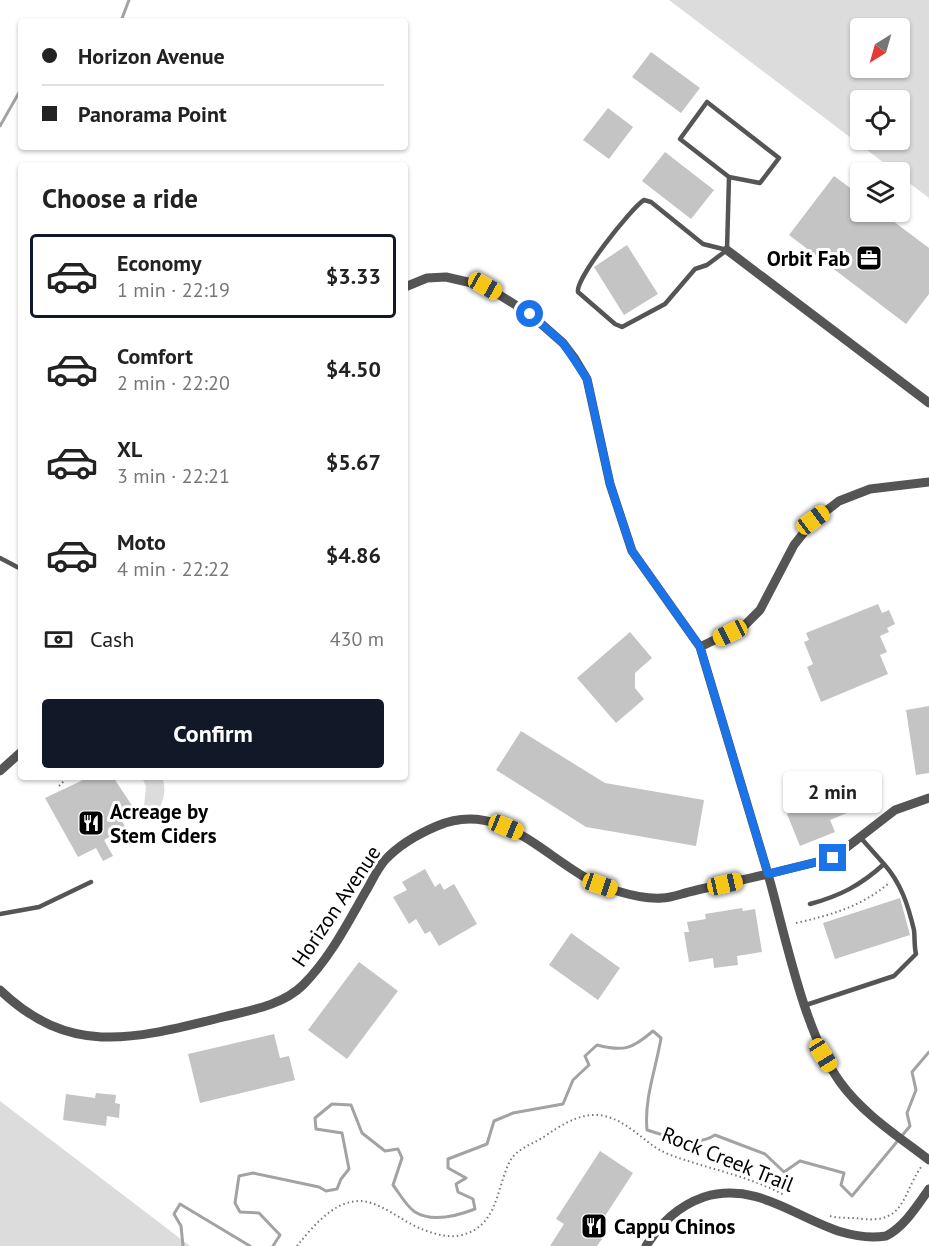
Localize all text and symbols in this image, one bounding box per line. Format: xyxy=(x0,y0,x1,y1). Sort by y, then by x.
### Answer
north arrow xyxy=(850,18,910,78)
map controls xyxy=(850,18,910,222)
text: Horizon Avenue xyxy=(78,42,225,70)
button: locate xyxy=(850,90,910,150)
text: Panorama Point xyxy=(78,100,227,128)
button: layers xyxy=(850,162,910,222)
text: Choose a ride xyxy=(42,181,198,215)
office icon: Orbit Fab xyxy=(854,243,884,273)
place label: Orbit Fab xyxy=(767,245,850,272)
icon: car xyxy=(45,249,99,303)
text: Economy xyxy=(117,249,201,277)
text: $3.33 xyxy=(326,262,381,290)
car xyxy=(465,269,505,303)
text: 1 min · 22:19 xyxy=(117,277,230,303)
route start xyxy=(516,300,543,327)
icon: car xyxy=(45,342,99,396)
text: Comfort xyxy=(117,342,193,370)
text: $4.50 xyxy=(326,355,381,383)
text: 2 min · 22:20 xyxy=(117,370,230,396)
icon: car xyxy=(45,435,99,489)
text: XL xyxy=(117,435,142,463)
text: $5.67 xyxy=(326,448,381,476)
text: 3 min · 22:21 xyxy=(117,463,230,489)
car xyxy=(793,502,833,538)
icon: car xyxy=(45,528,99,582)
text: Moto xyxy=(117,528,166,556)
text: $4.86 xyxy=(326,541,381,569)
text: 4 min · 22:22 xyxy=(117,556,230,582)
car xyxy=(710,617,750,649)
icon: cash xyxy=(42,623,75,656)
text: Cash xyxy=(90,625,134,653)
text: 430 m xyxy=(330,626,384,652)
button: Confirm xyxy=(42,699,384,768)
callout: 2 min xyxy=(784,771,882,813)
text: 2 min xyxy=(808,779,857,805)
place label: Acreage by Stem Ciders xyxy=(110,798,217,849)
restaurant icon: Acreage by Stem Ciders xyxy=(76,808,106,838)
car xyxy=(486,812,526,842)
street label: Horizon Avenue xyxy=(286,840,386,972)
route end xyxy=(819,844,846,871)
car xyxy=(580,871,620,899)
car xyxy=(705,871,745,897)
car xyxy=(806,1035,840,1075)
street label: Rock Creek Trail xyxy=(658,1120,798,1198)
restaurant icon: Cappu Chinos xyxy=(579,1211,609,1241)
place label: Cappu Chinos xyxy=(614,1213,735,1240)

